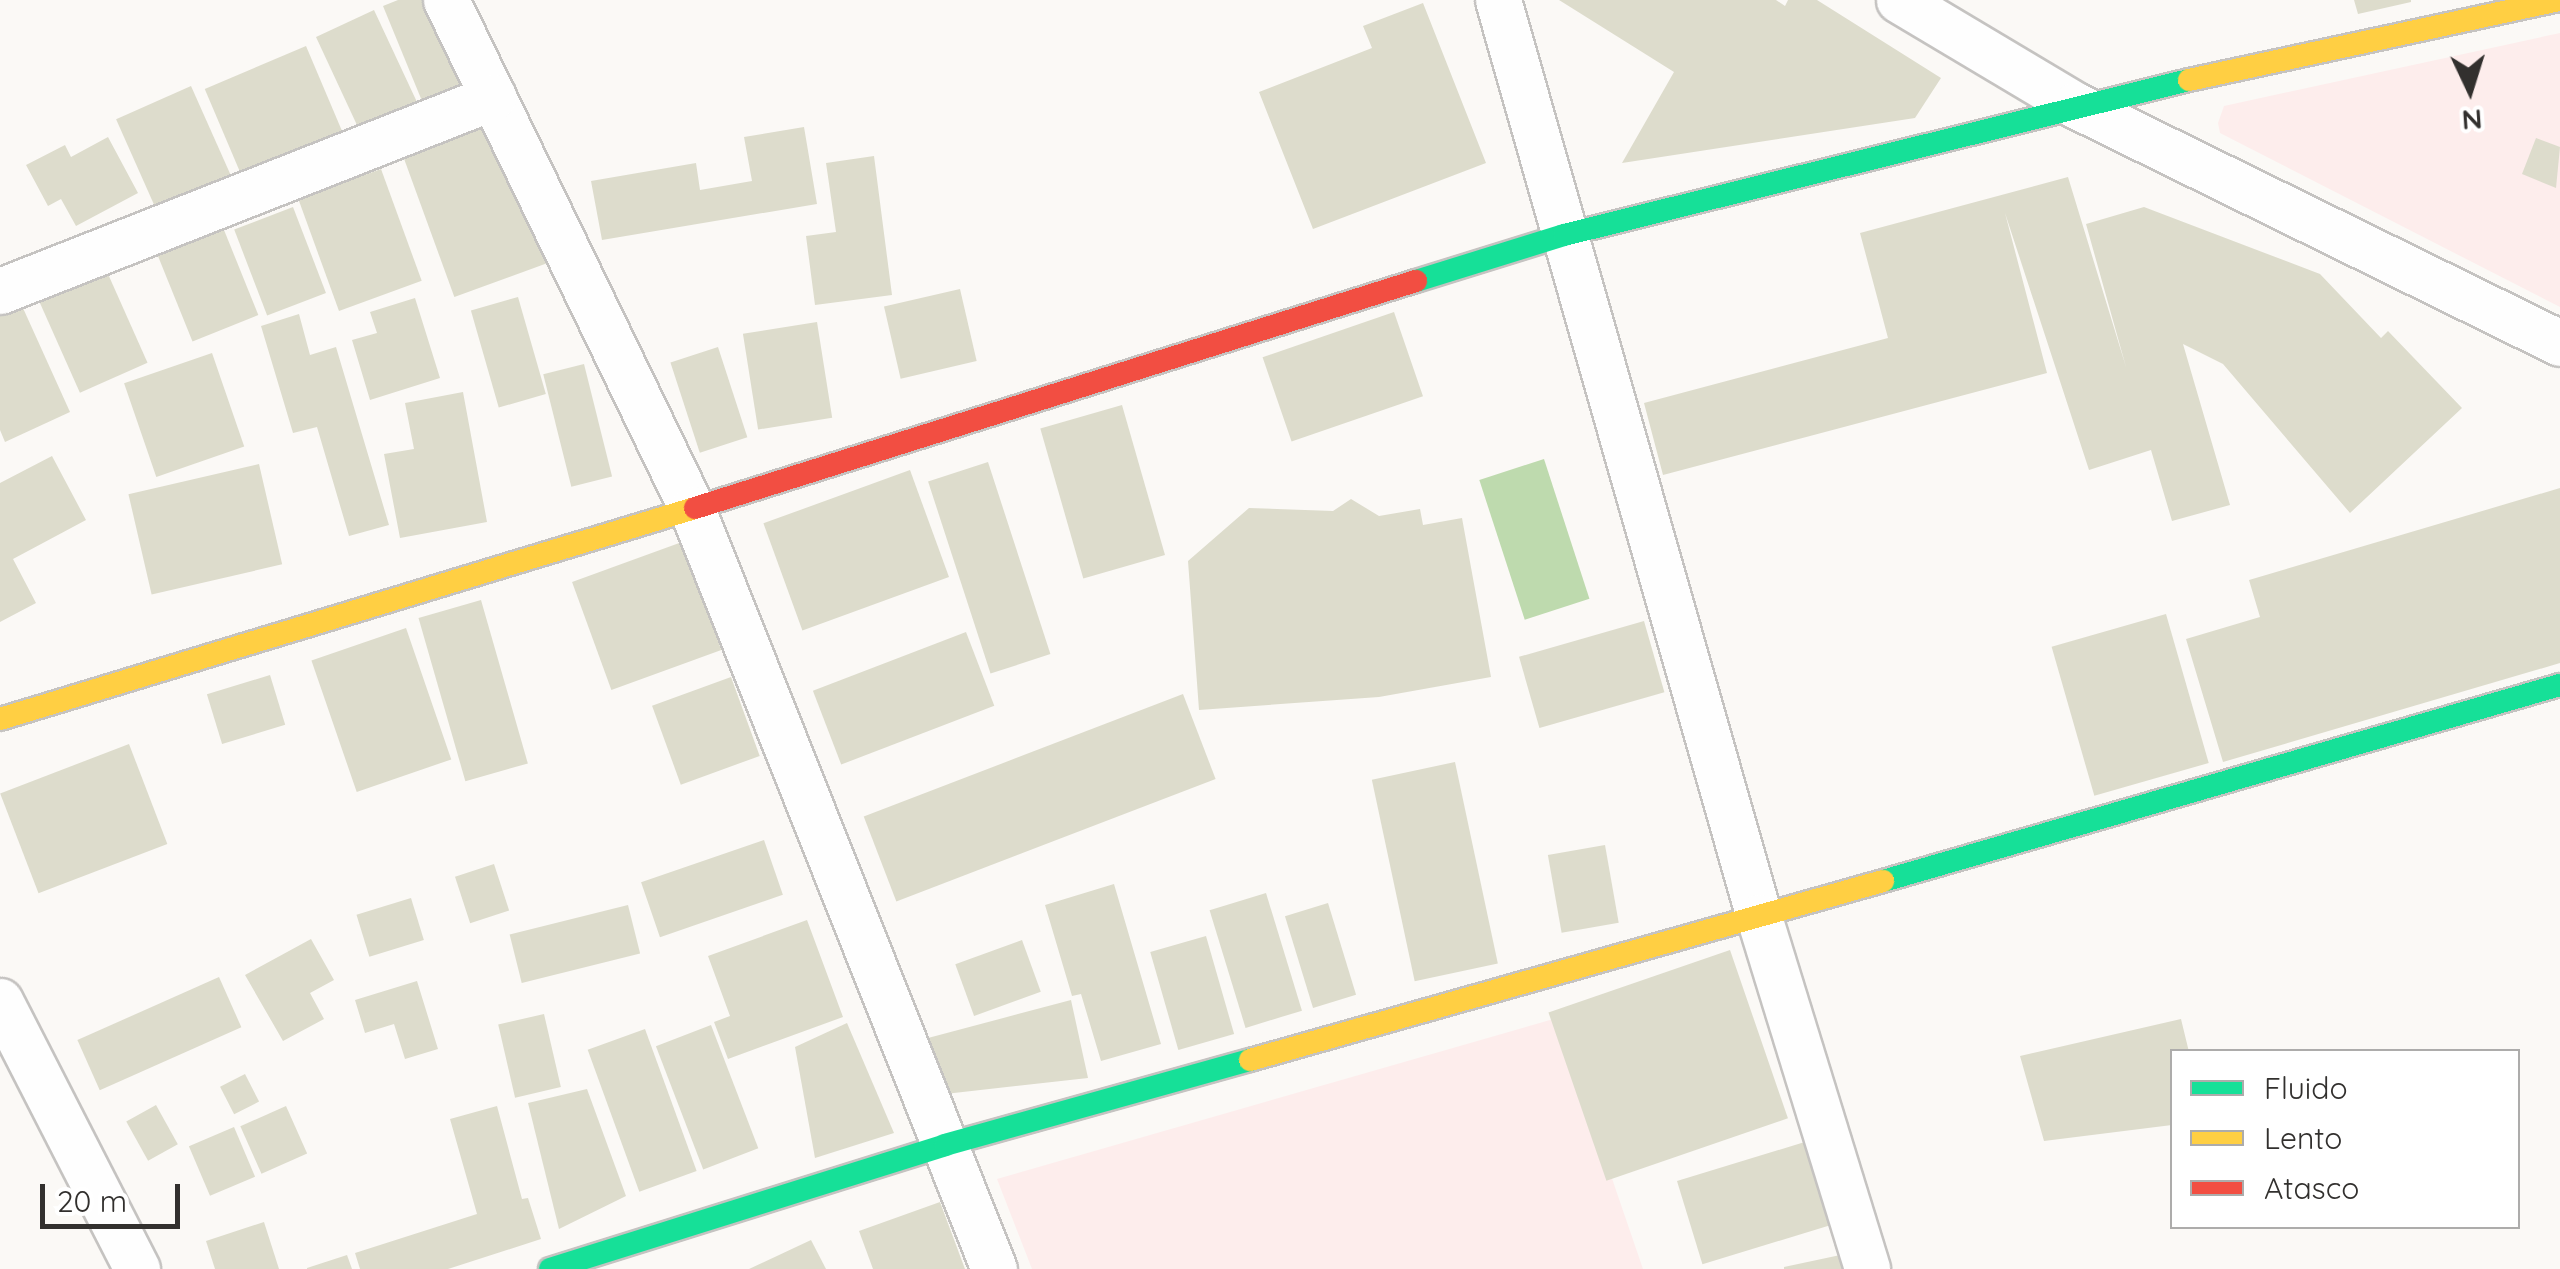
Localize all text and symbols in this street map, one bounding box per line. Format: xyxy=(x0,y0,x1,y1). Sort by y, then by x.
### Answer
north arrow xyxy=(2420,40,2520,140)
text: N xyxy=(2461,102,2484,139)
legend xyxy=(2170,1049,2520,1229)
text: Fluido xyxy=(2264,1069,2348,1107)
text: Lento xyxy=(2264,1119,2342,1157)
scale bar xyxy=(45,1164,185,1226)
text: Atasco xyxy=(2264,1169,2359,1207)
text: 20 m xyxy=(57,1182,127,1220)

